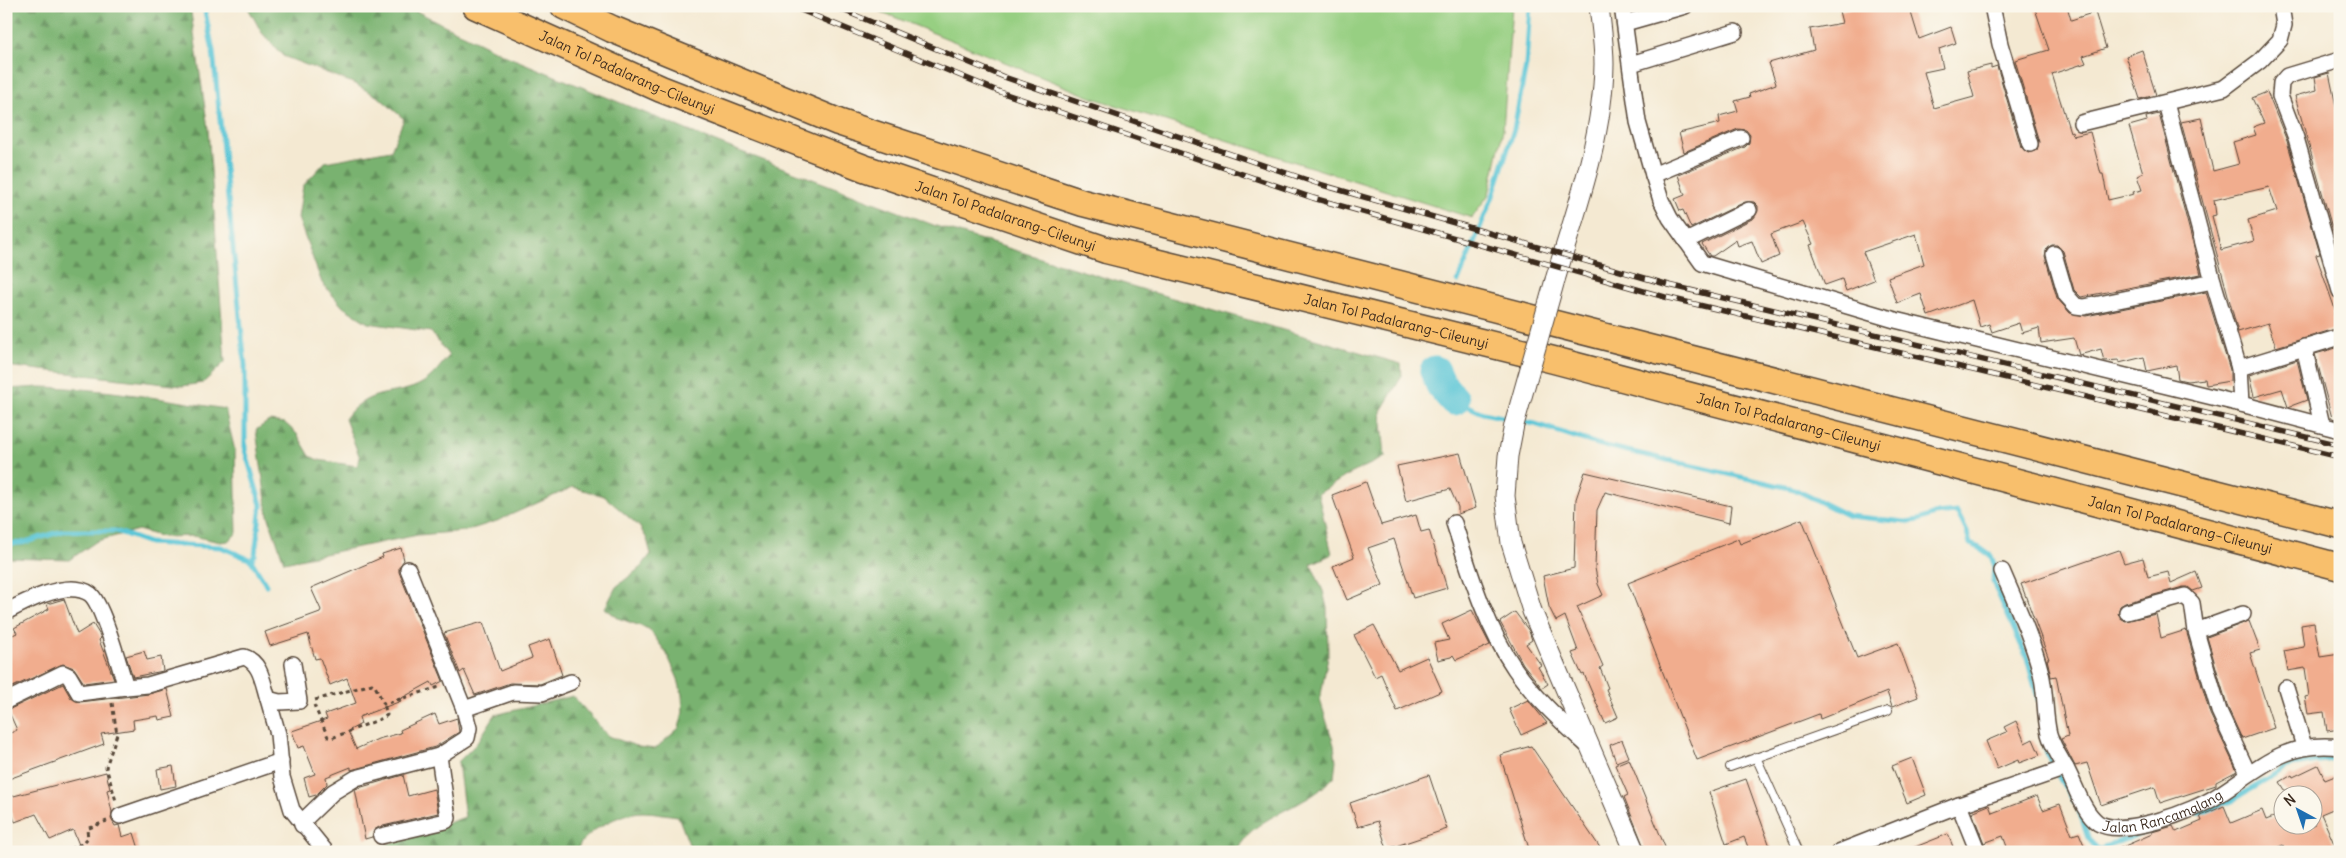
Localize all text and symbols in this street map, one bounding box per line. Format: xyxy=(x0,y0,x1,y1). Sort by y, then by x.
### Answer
street label: Jalan Tol Padalarang–Cileunyi xyxy=(536,27,717,118)
street label: Jalan Tol Padalarang–Cileunyi xyxy=(913,177,1098,255)
street label: Jalan Tol Padalarang–Cileunyi xyxy=(1302,290,1490,353)
street label: Jalan Tol Padalarang–Cileunyi xyxy=(1695,389,1883,455)
street label: Jalan Tol Padalarang–Cileunyi xyxy=(2086,492,2274,558)
street label: Jalan Rancamalang xyxy=(2101,786,2226,836)
north arrow xyxy=(2274,786,2324,836)
text: N xyxy=(2280,790,2299,810)

